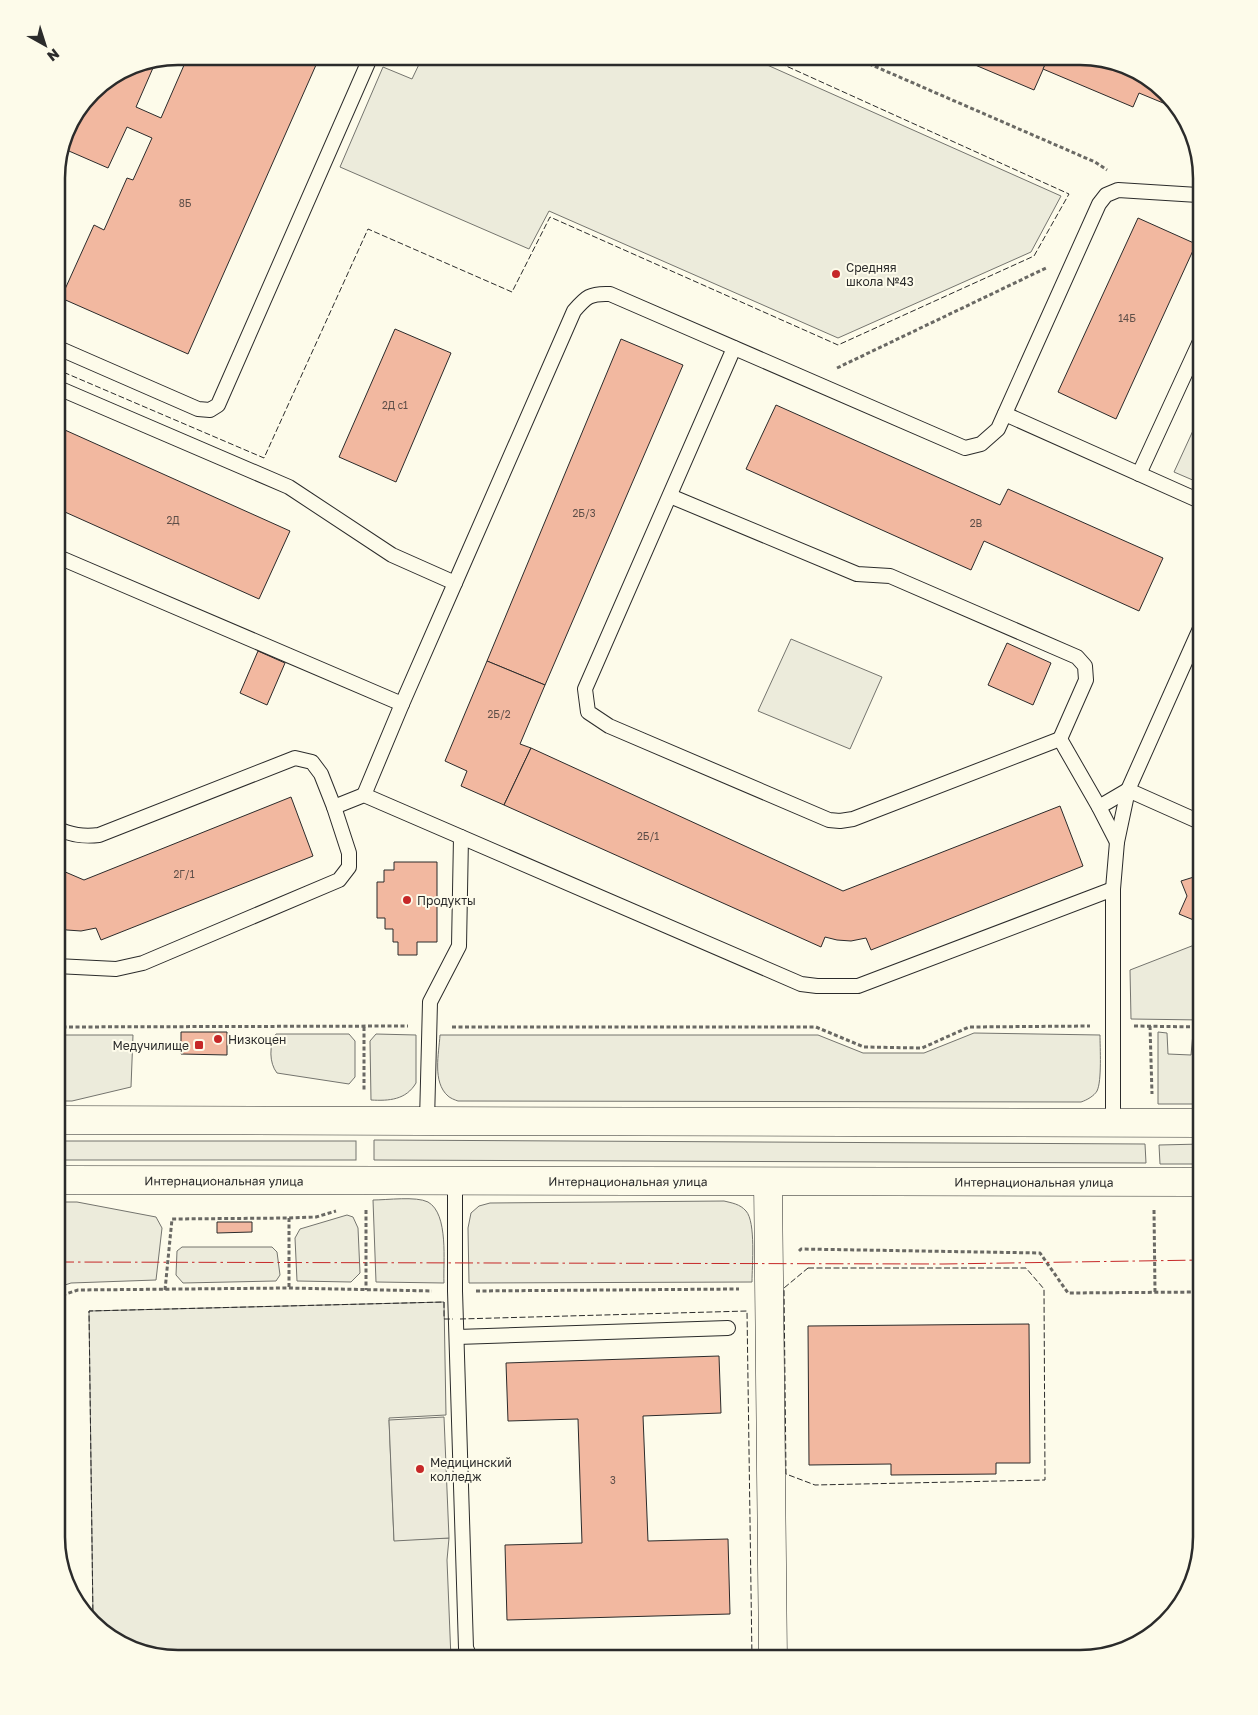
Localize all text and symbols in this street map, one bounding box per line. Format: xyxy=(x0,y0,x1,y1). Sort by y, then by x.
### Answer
north arrow xyxy=(20,20,70,70)
text: N xyxy=(44,46,63,65)
house number: 8Б xyxy=(179,197,192,209)
place label: Средняя школа №43 xyxy=(846,260,914,289)
marker: Средняя школа №43 xyxy=(830,268,842,280)
house number: 14Б xyxy=(1118,312,1136,324)
house number: 2Д с1 xyxy=(382,399,408,411)
house number: 2Б/3 xyxy=(572,507,596,519)
house number: 2Д xyxy=(166,514,180,526)
house number: 2В xyxy=(970,517,983,529)
house number: 2Б/2 xyxy=(487,708,511,720)
house number: 2Б/1 xyxy=(637,830,659,842)
house number: 2Г/1 xyxy=(173,868,195,880)
place label: Продукты xyxy=(417,893,476,908)
marker: Продукты xyxy=(401,894,413,906)
place label: Низкоцен xyxy=(228,1032,286,1047)
marker: Низкоцен xyxy=(212,1033,224,1045)
place label: Медучилище xyxy=(112,1038,189,1053)
marker: Медучилище xyxy=(193,1039,205,1051)
street label: Интернациональная улица xyxy=(144,1173,304,1188)
street label: Интернациональная улица xyxy=(548,1173,708,1189)
street label: Интернациональная улица xyxy=(954,1174,1114,1189)
place label: Медицинский колледж xyxy=(430,1455,512,1484)
marker: Медицинский колледж xyxy=(414,1463,426,1475)
house number: 3 xyxy=(610,1474,616,1486)

